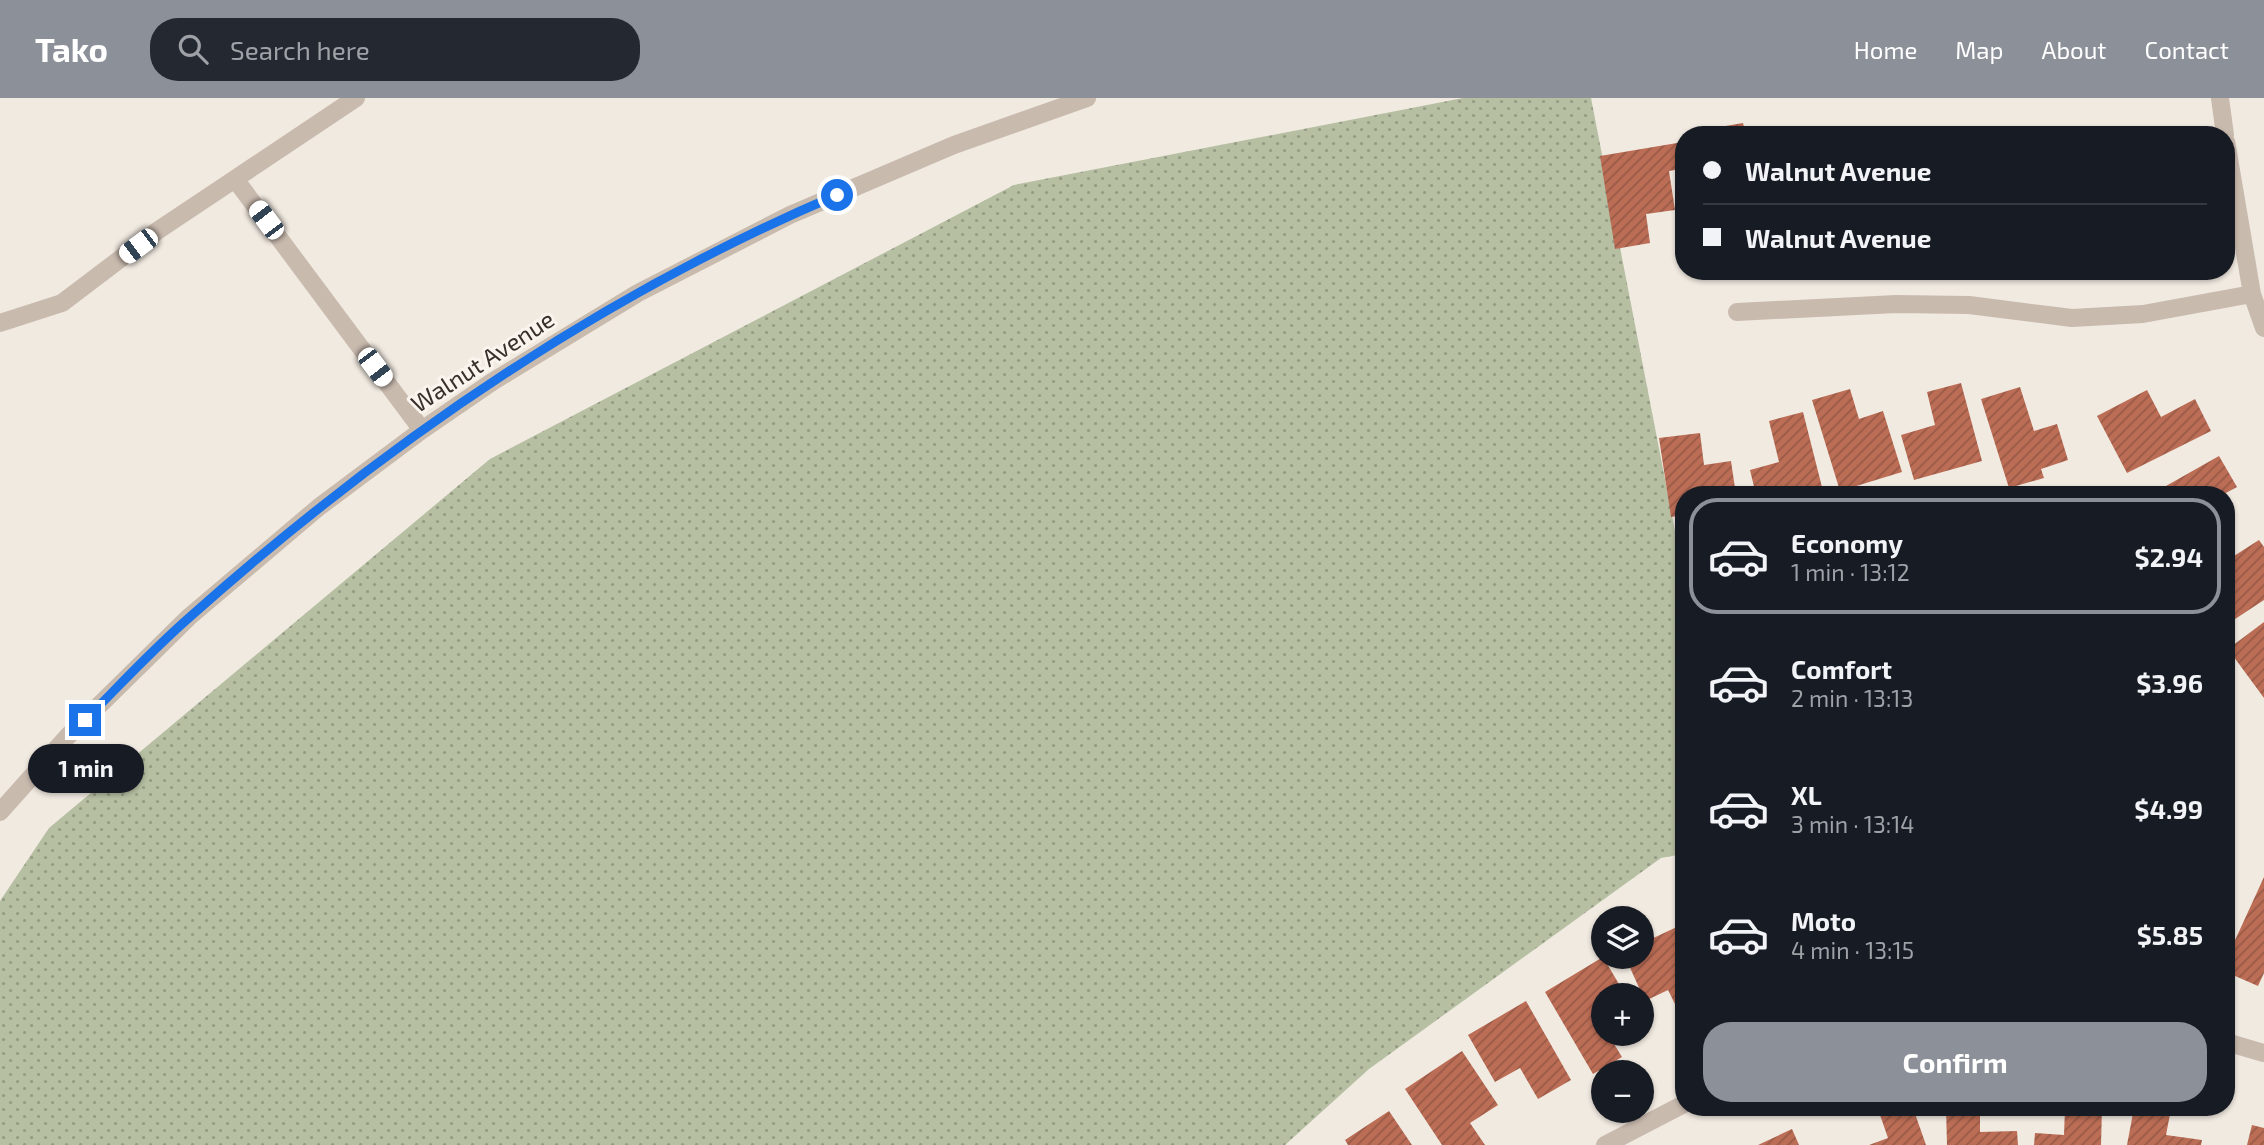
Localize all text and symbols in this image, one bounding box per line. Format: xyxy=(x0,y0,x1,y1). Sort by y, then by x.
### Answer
search box xyxy=(150,18,640,81)
text: Tako xyxy=(35,29,108,69)
icon: search xyxy=(174,30,212,68)
text: Search here xyxy=(230,34,370,65)
text: Home xyxy=(1854,35,1917,64)
text: Map xyxy=(1955,35,2003,64)
text: About xyxy=(2041,35,2107,64)
text: Contact xyxy=(2145,35,2229,64)
text: Walnut Avenue xyxy=(1745,155,1931,186)
route start xyxy=(821,179,853,211)
car xyxy=(245,197,288,243)
text: Walnut Avenue xyxy=(1745,222,1931,253)
car xyxy=(115,225,162,267)
street label: Walnut Avenue xyxy=(405,304,559,418)
car xyxy=(354,344,397,390)
icon: car xyxy=(1707,525,1770,588)
text: Economy xyxy=(1791,527,1903,558)
text: $2.94 xyxy=(2135,541,2203,572)
text: 1 min · 13:12 xyxy=(1791,558,1910,586)
icon: car xyxy=(1707,651,1770,714)
text: Comfort xyxy=(1791,653,1892,684)
text: $3.96 xyxy=(2136,667,2203,698)
text: 2 min · 13:13 xyxy=(1791,684,1913,712)
route end xyxy=(69,704,101,736)
callout: 1 min xyxy=(27,744,143,794)
text: 1 min xyxy=(58,754,114,782)
icon: car xyxy=(1707,777,1770,840)
text: XL xyxy=(1791,779,1822,810)
text: $4.99 xyxy=(2134,793,2203,824)
text: 3 min · 13:14 xyxy=(1791,810,1915,838)
icon: car xyxy=(1707,903,1770,966)
text: Moto xyxy=(1791,905,1856,936)
map controls xyxy=(1591,906,1654,1123)
button: layers xyxy=(1591,906,1654,969)
text: $5.85 xyxy=(2137,919,2203,950)
text: 4 min · 13:15 xyxy=(1791,936,1914,964)
button: + xyxy=(1591,983,1654,1046)
button: Confirm xyxy=(1703,1022,2207,1102)
button: − xyxy=(1591,1060,1654,1123)

